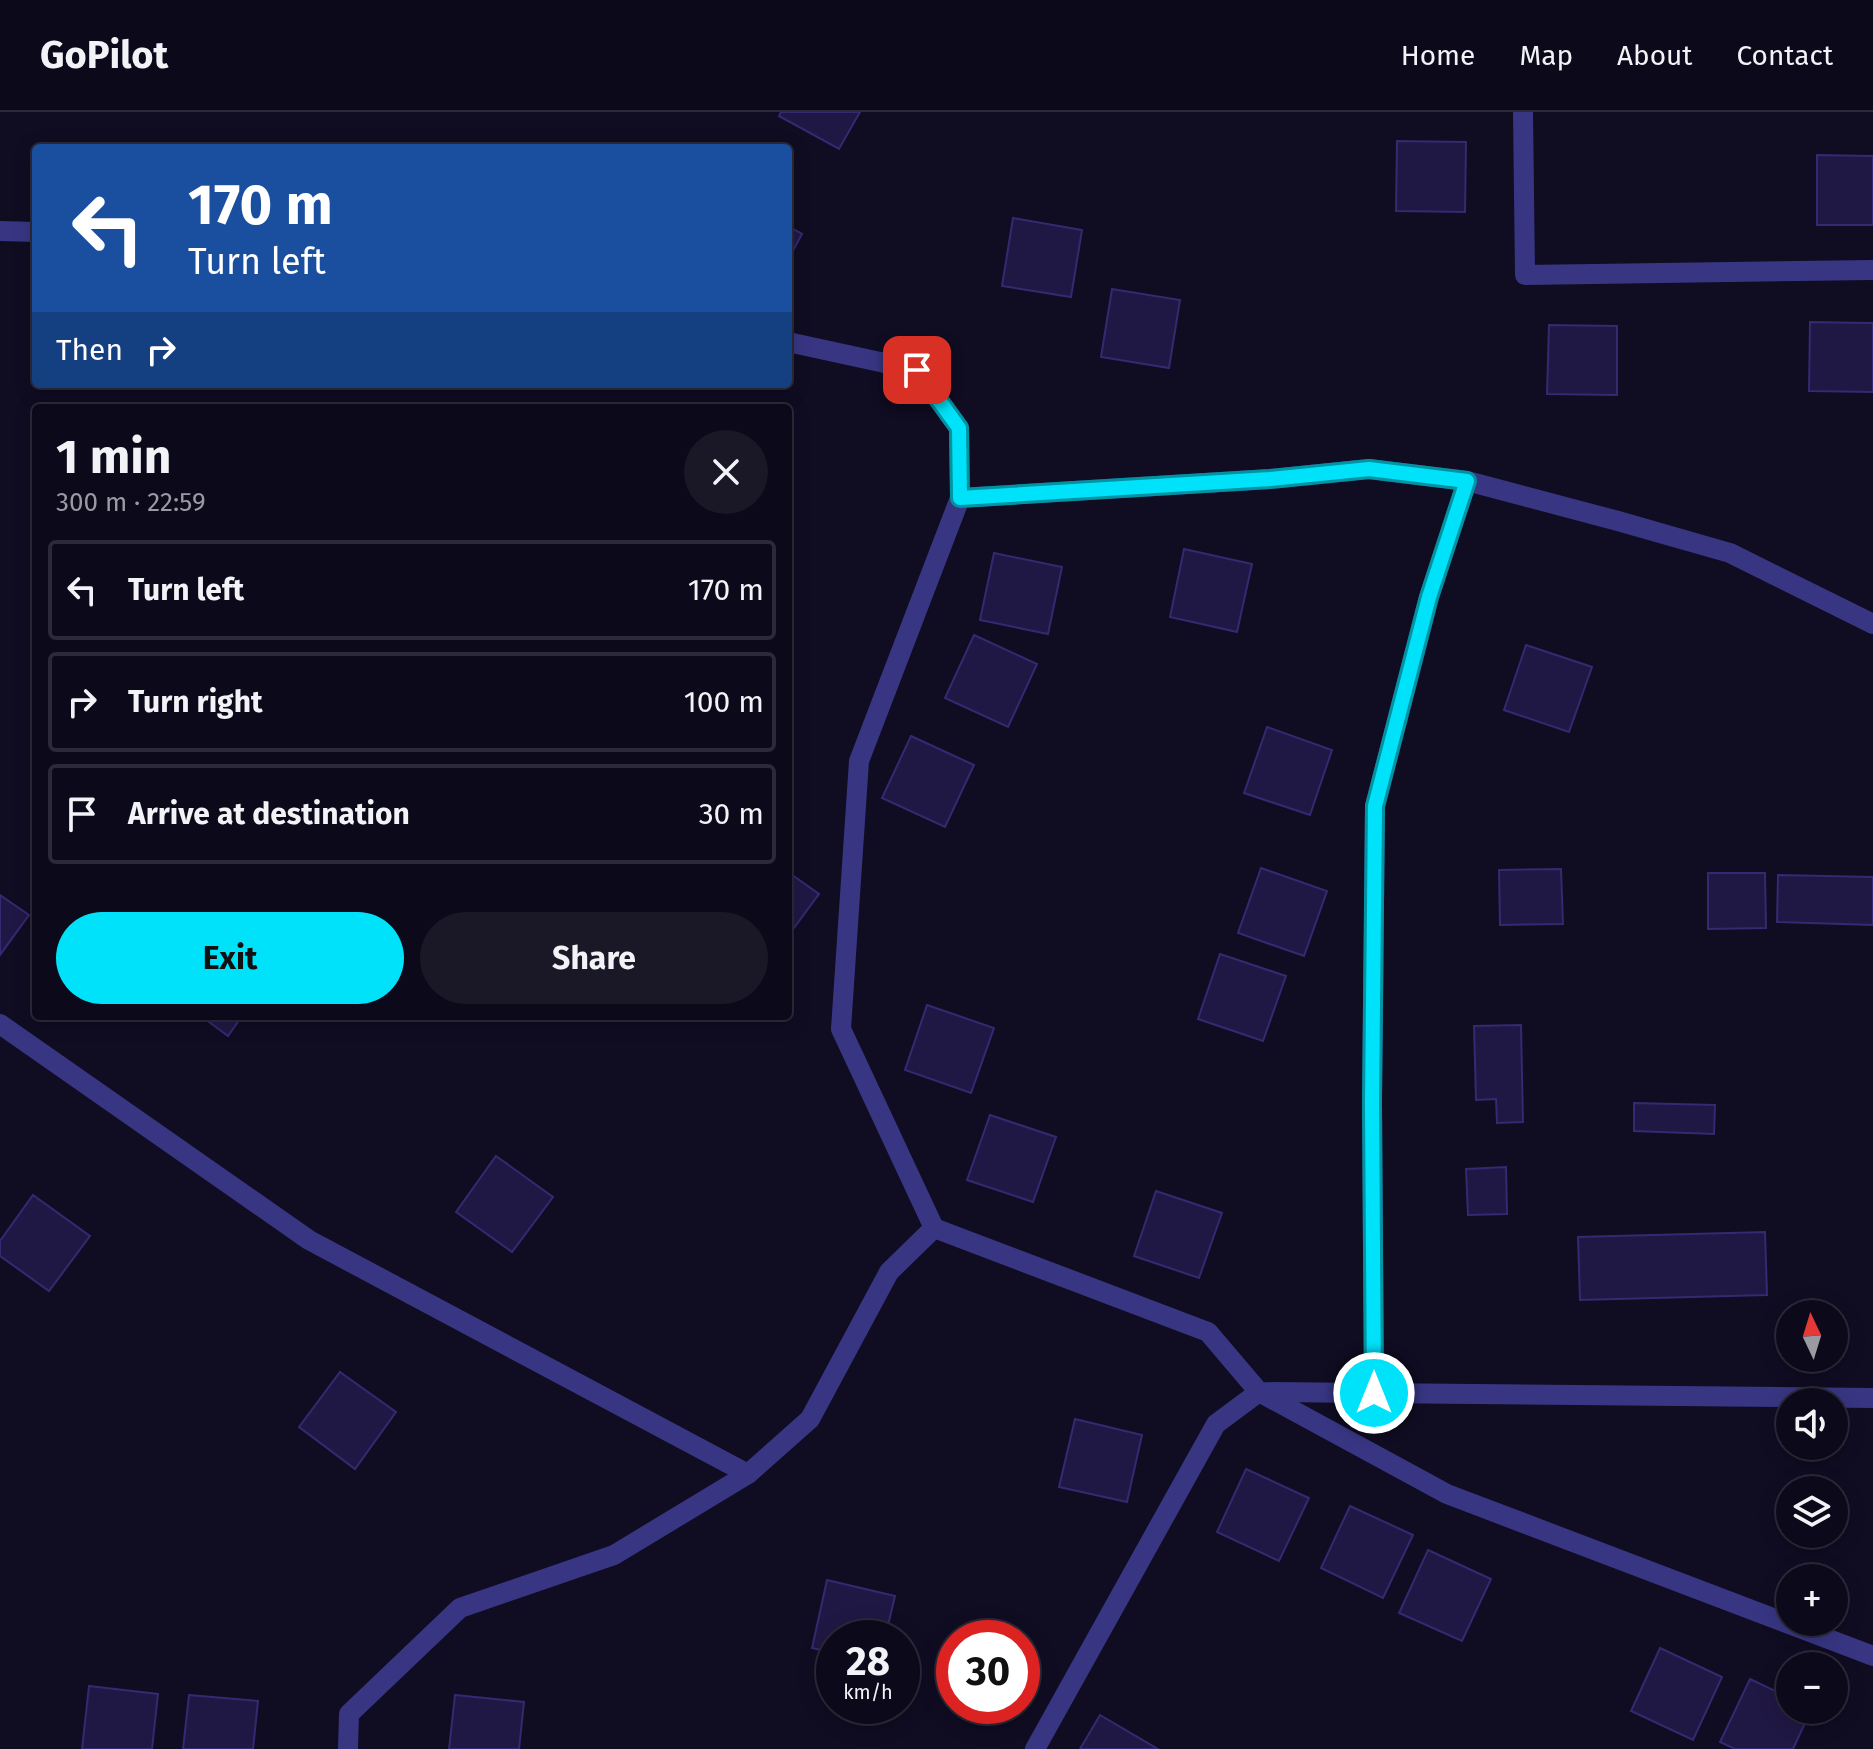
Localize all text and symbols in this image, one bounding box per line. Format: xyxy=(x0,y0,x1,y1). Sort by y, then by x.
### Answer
text: GoPilot xyxy=(40,32,168,78)
text: Home xyxy=(1401,39,1475,72)
text: Map xyxy=(1519,39,1573,72)
text: About xyxy=(1617,39,1692,72)
text: Contact xyxy=(1736,39,1833,72)
text: 170 m xyxy=(188,172,333,239)
icon: left xyxy=(56,176,160,280)
text: Turn left xyxy=(188,240,326,284)
icon: right xyxy=(139,328,183,372)
text: Then xyxy=(56,332,123,368)
pin xyxy=(883,336,951,404)
icon: arrive xyxy=(895,348,939,392)
text: 1 min xyxy=(56,428,171,486)
button: close xyxy=(684,430,768,514)
text: 300 m · 22:59 xyxy=(56,487,206,518)
icon: left xyxy=(60,568,104,612)
text: Turn left xyxy=(128,572,244,608)
text: 170 m xyxy=(688,572,764,608)
icon: right xyxy=(60,680,104,724)
text: Turn right xyxy=(128,684,263,720)
text: 100 m xyxy=(684,684,764,720)
icon: arrive xyxy=(60,792,104,836)
text: Arrive at destination xyxy=(128,796,410,832)
text: 30 m xyxy=(699,796,764,832)
button: Exit xyxy=(56,912,404,1004)
button: Share xyxy=(420,912,768,1004)
north arrow xyxy=(1776,1300,1848,1372)
map controls xyxy=(1776,1300,1848,1724)
position arrow xyxy=(1332,1351,1416,1435)
button: sound xyxy=(1776,1388,1848,1460)
button: layers xyxy=(1776,1476,1848,1548)
button: + xyxy=(1776,1564,1848,1636)
speed limit sign: 30 xyxy=(936,1620,1040,1724)
text: 28 xyxy=(846,1638,890,1686)
button: − xyxy=(1776,1652,1848,1724)
text: km/h xyxy=(843,1680,893,1704)

